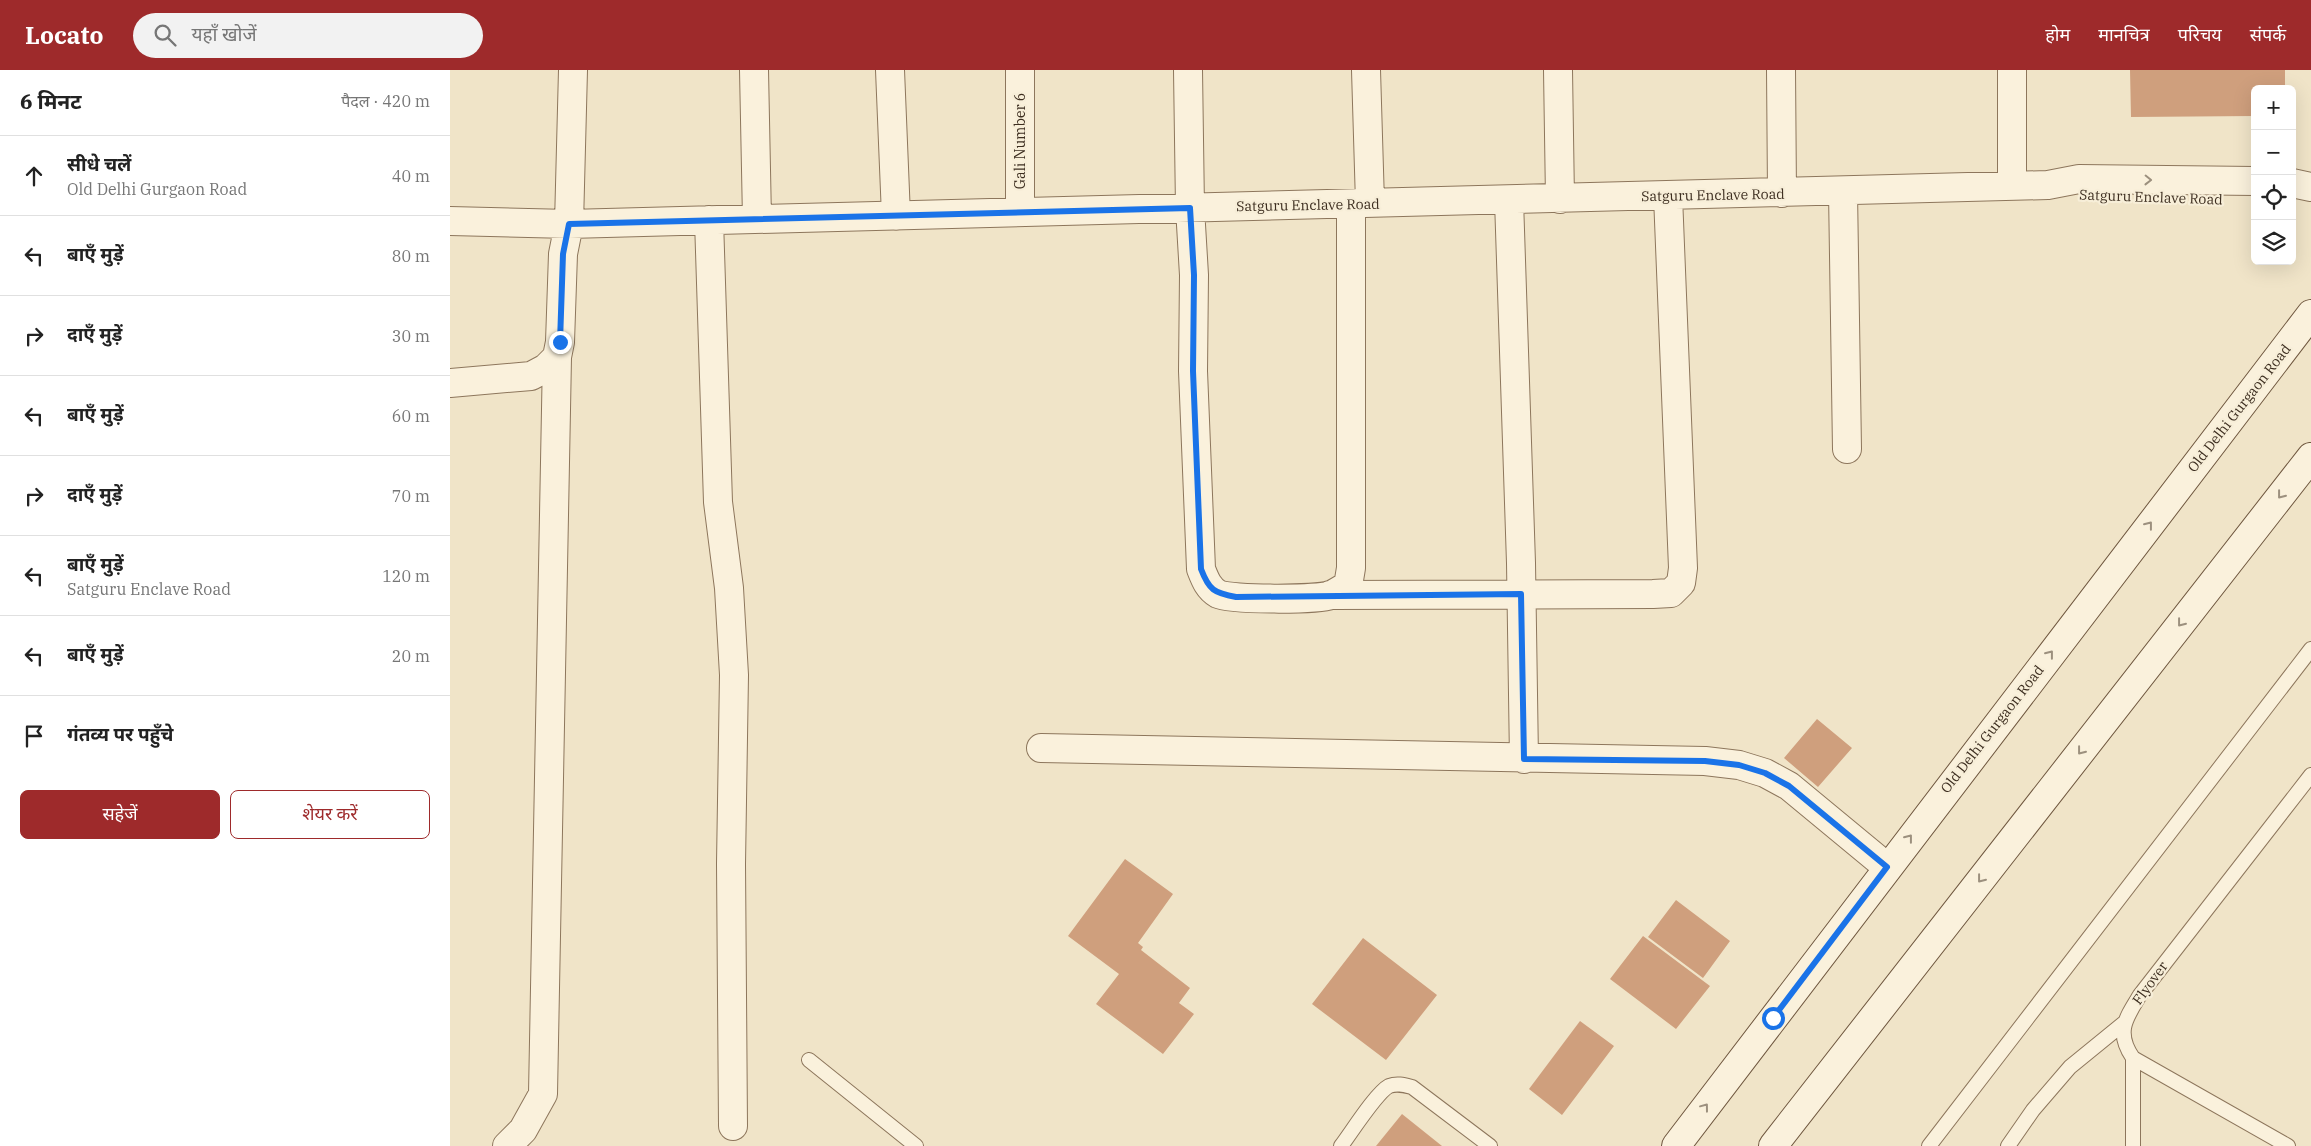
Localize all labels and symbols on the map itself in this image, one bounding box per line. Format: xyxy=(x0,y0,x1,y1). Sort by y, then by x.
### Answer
street label: Gali Number 6 xyxy=(1011,93,1029,189)
one-way arrow xyxy=(2145,175,2153,185)
street label: Satguru Enclave Road xyxy=(1641,185,1785,205)
street label: Satguru Enclave Road xyxy=(2079,186,2224,209)
street label: Satguru Enclave Road xyxy=(1236,195,1380,215)
route end xyxy=(549,331,572,354)
street label: Old Delhi Gurgaon Road xyxy=(2183,340,2295,476)
one-way arrow xyxy=(2278,489,2287,499)
one-way arrow xyxy=(2144,522,2152,531)
one-way arrow xyxy=(2178,617,2187,627)
one-way arrow xyxy=(2045,651,2053,660)
street label: Old Delhi Gurgaon Road xyxy=(1936,661,2048,797)
one-way arrow xyxy=(2078,745,2086,754)
one-way arrow xyxy=(1903,835,1911,844)
one-way arrow xyxy=(1978,873,1986,882)
street label: Flyover xyxy=(2128,957,2172,1008)
route start xyxy=(1762,1007,1785,1030)
one-way arrow xyxy=(1700,1104,1708,1113)

